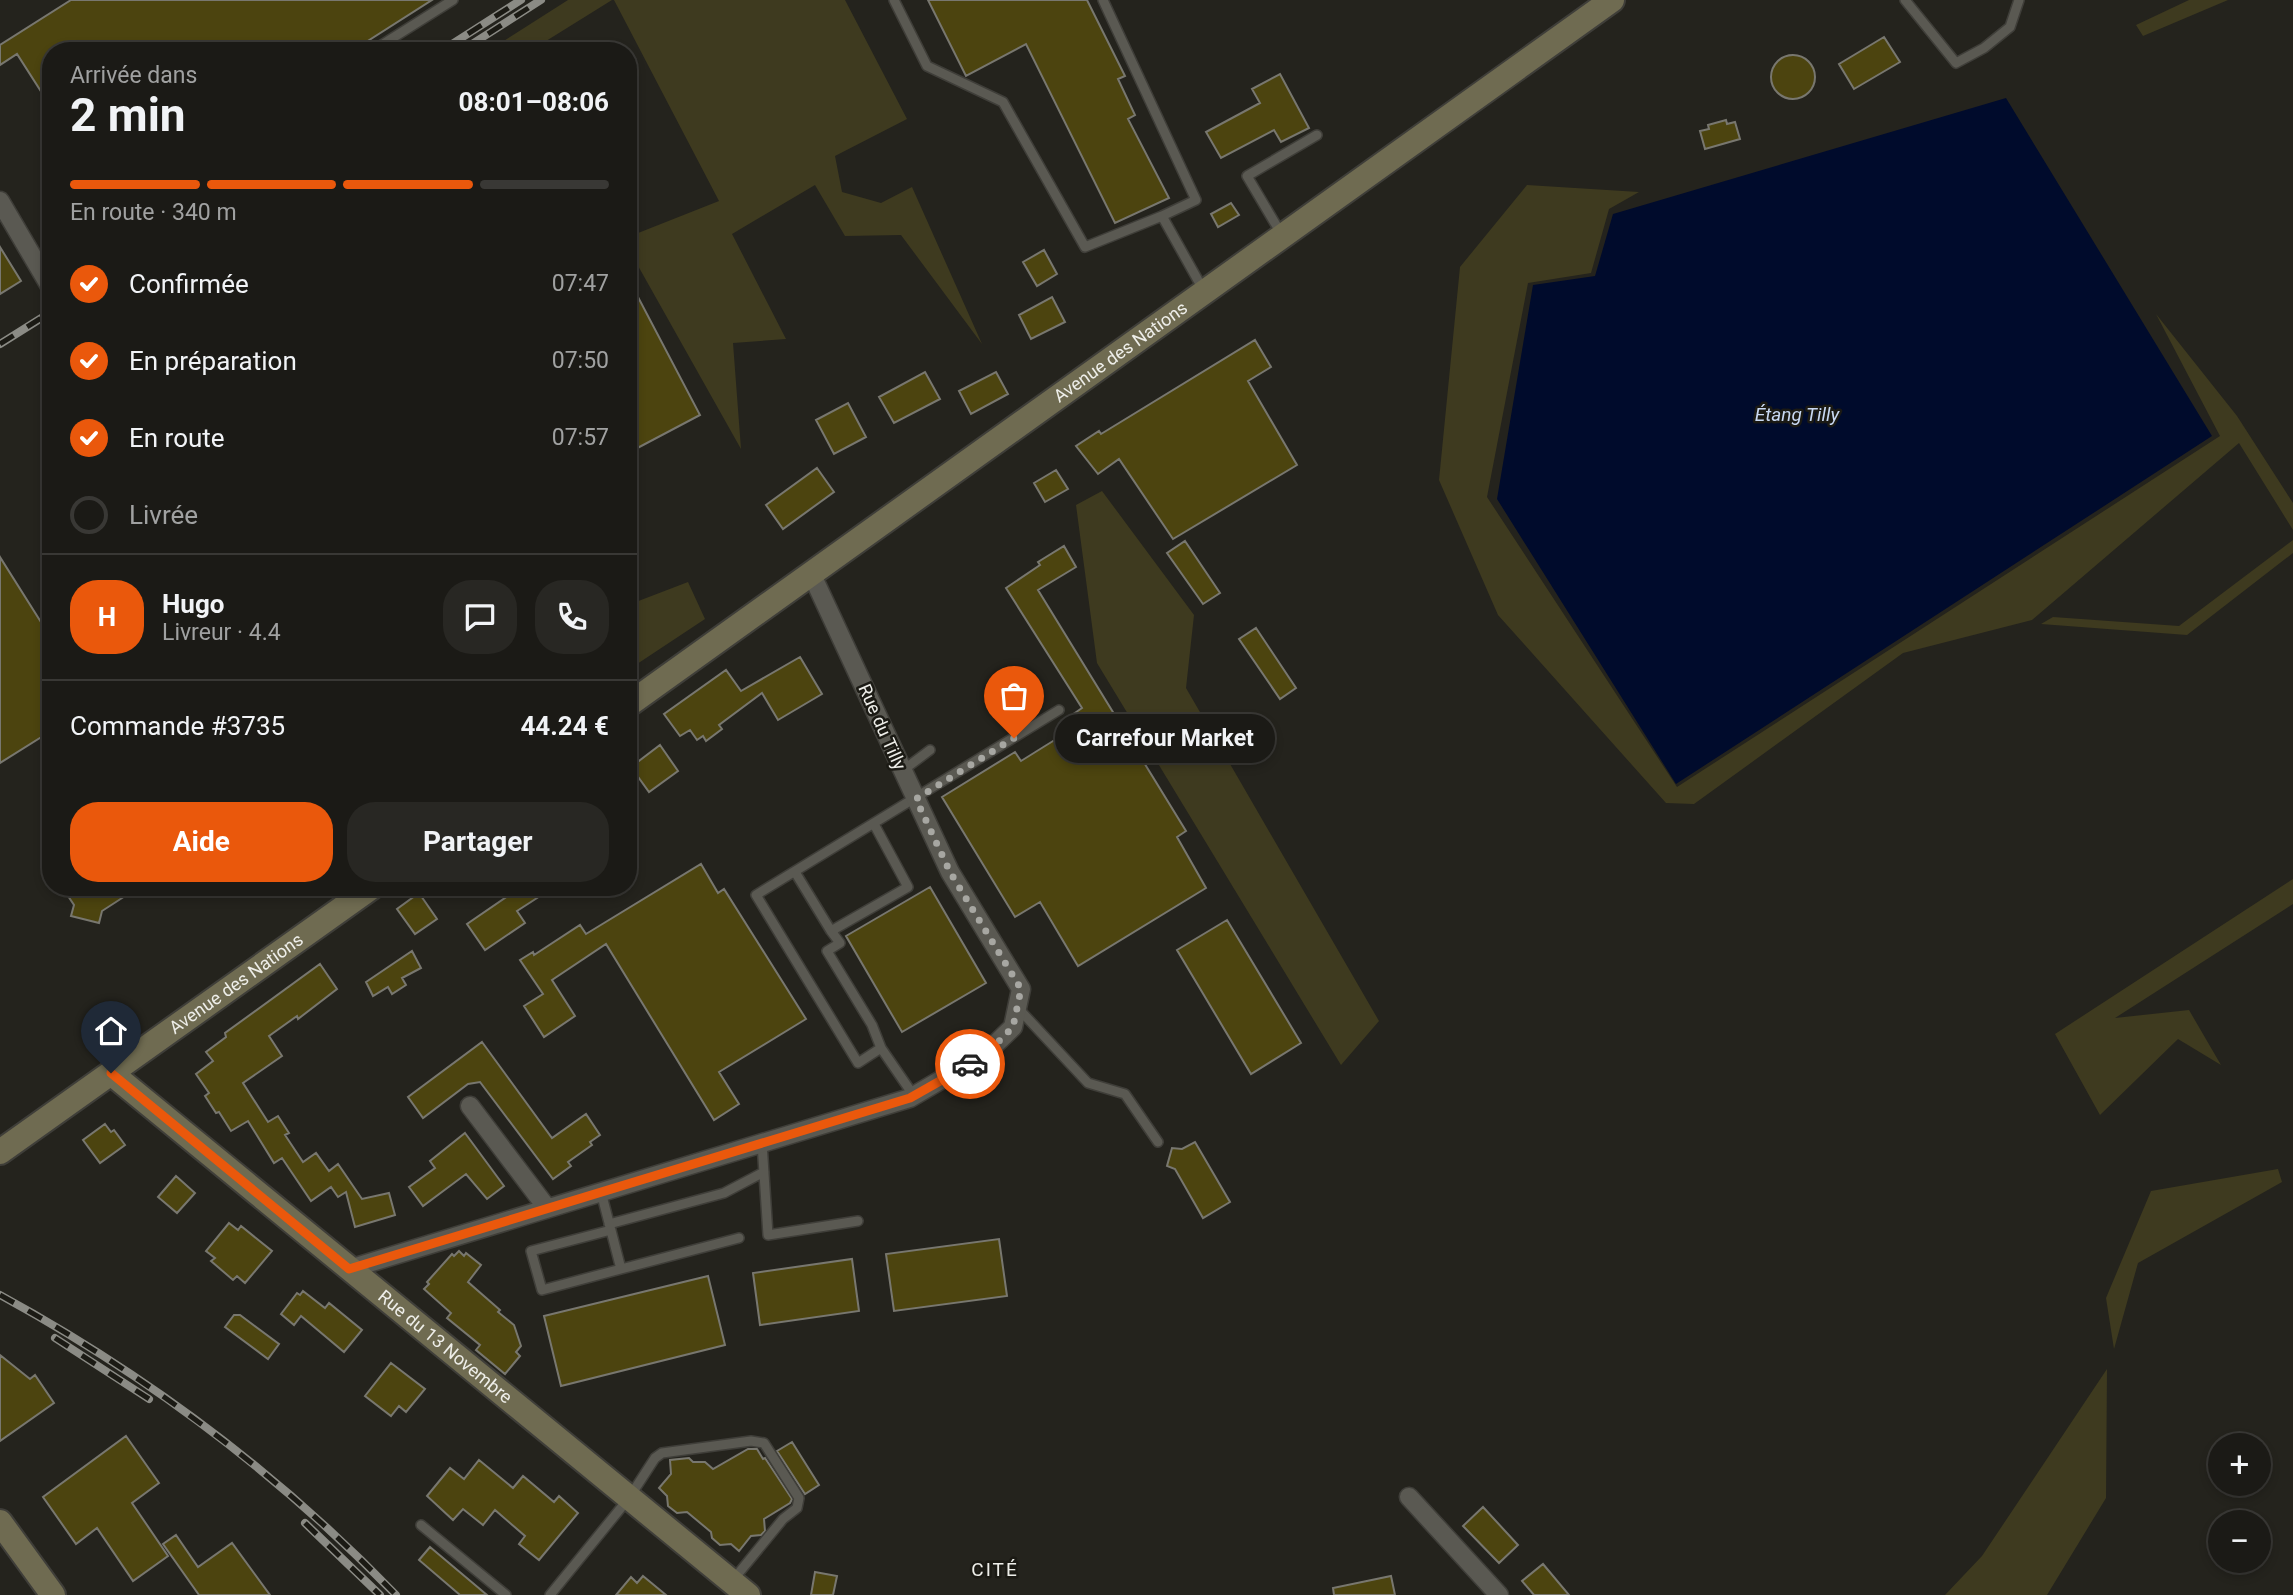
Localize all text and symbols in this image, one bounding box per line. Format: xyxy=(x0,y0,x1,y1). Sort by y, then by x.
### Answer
text: Arrivée dans xyxy=(70,62,197,89)
text: 08:01–08:06 xyxy=(459,87,609,117)
text: 2 min xyxy=(70,88,186,142)
text: En route · 340 m xyxy=(70,199,237,226)
icon: check xyxy=(70,265,108,303)
text: Confirmée xyxy=(129,269,249,299)
text: 07:47 xyxy=(552,270,609,297)
street label: Avenue des Nations xyxy=(1049,297,1191,407)
icon: check xyxy=(70,342,108,380)
text: En préparation xyxy=(129,346,297,376)
text: 07:50 xyxy=(552,347,609,374)
water label: Étang Tilly xyxy=(1755,403,1841,426)
icon: check xyxy=(70,419,108,457)
text: En route xyxy=(129,423,225,453)
text: 07:57 xyxy=(552,424,609,451)
text: Livrée xyxy=(129,500,198,530)
button: chat xyxy=(443,580,517,654)
button: phone xyxy=(535,580,609,654)
text: Hugo xyxy=(162,589,224,619)
text: H xyxy=(98,602,116,632)
text: Livreur · 4.4 xyxy=(162,619,281,646)
pin xyxy=(984,666,1044,738)
icon: bag xyxy=(995,677,1033,715)
street label: Rue du Tilly xyxy=(854,681,911,773)
text: Commande #3735 xyxy=(70,711,285,741)
text: 44.24 € xyxy=(520,711,609,741)
callout: Carrefour Market xyxy=(1056,714,1276,762)
text: Carrefour Market xyxy=(1076,725,1254,752)
button: Aide xyxy=(70,802,333,882)
button: Partager xyxy=(347,802,609,882)
street label: Avenue des Nations xyxy=(165,929,307,1038)
pin xyxy=(81,1001,141,1073)
icon: home xyxy=(92,1012,130,1050)
courier xyxy=(935,1029,1005,1099)
icon: car xyxy=(951,1045,989,1083)
street label: Rue du 13 Novembre xyxy=(374,1285,517,1407)
map controls xyxy=(2208,1433,2271,1573)
button: + xyxy=(2208,1433,2271,1496)
button: − xyxy=(2208,1510,2271,1573)
district label: CITÉ xyxy=(971,1558,1019,1581)

